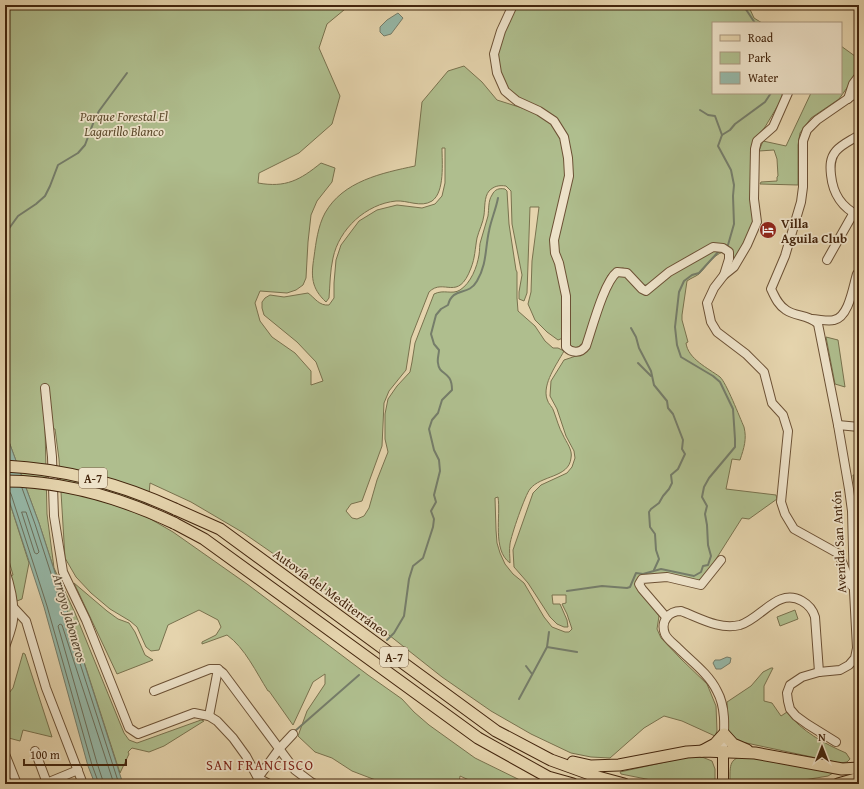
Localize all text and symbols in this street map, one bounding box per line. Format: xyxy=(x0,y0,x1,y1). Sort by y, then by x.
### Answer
legend xyxy=(712,22,842,94)
text: Road xyxy=(748,29,774,46)
text: Park xyxy=(748,49,772,66)
text: Water xyxy=(748,69,778,86)
park label: Parque Forestal El Lagarillo Blanco xyxy=(79,107,168,141)
place label: Villa Aguila Club xyxy=(781,214,847,248)
hotel icon: Villa Aguila Club xyxy=(758,220,778,240)
road number: A-7 xyxy=(79,468,107,488)
street label: Avenida San Antón xyxy=(827,489,851,594)
street label: Autovía del Mediterráneo xyxy=(269,544,393,642)
water label: Arroyo Jaboneros xyxy=(48,570,92,665)
road number: A-7 xyxy=(380,647,408,667)
north arrow xyxy=(802,727,842,767)
text: N xyxy=(818,729,826,745)
scale bar xyxy=(24,741,126,767)
text: 100 m xyxy=(30,746,60,763)
district label: SAN FRANCISCO xyxy=(206,755,314,775)

